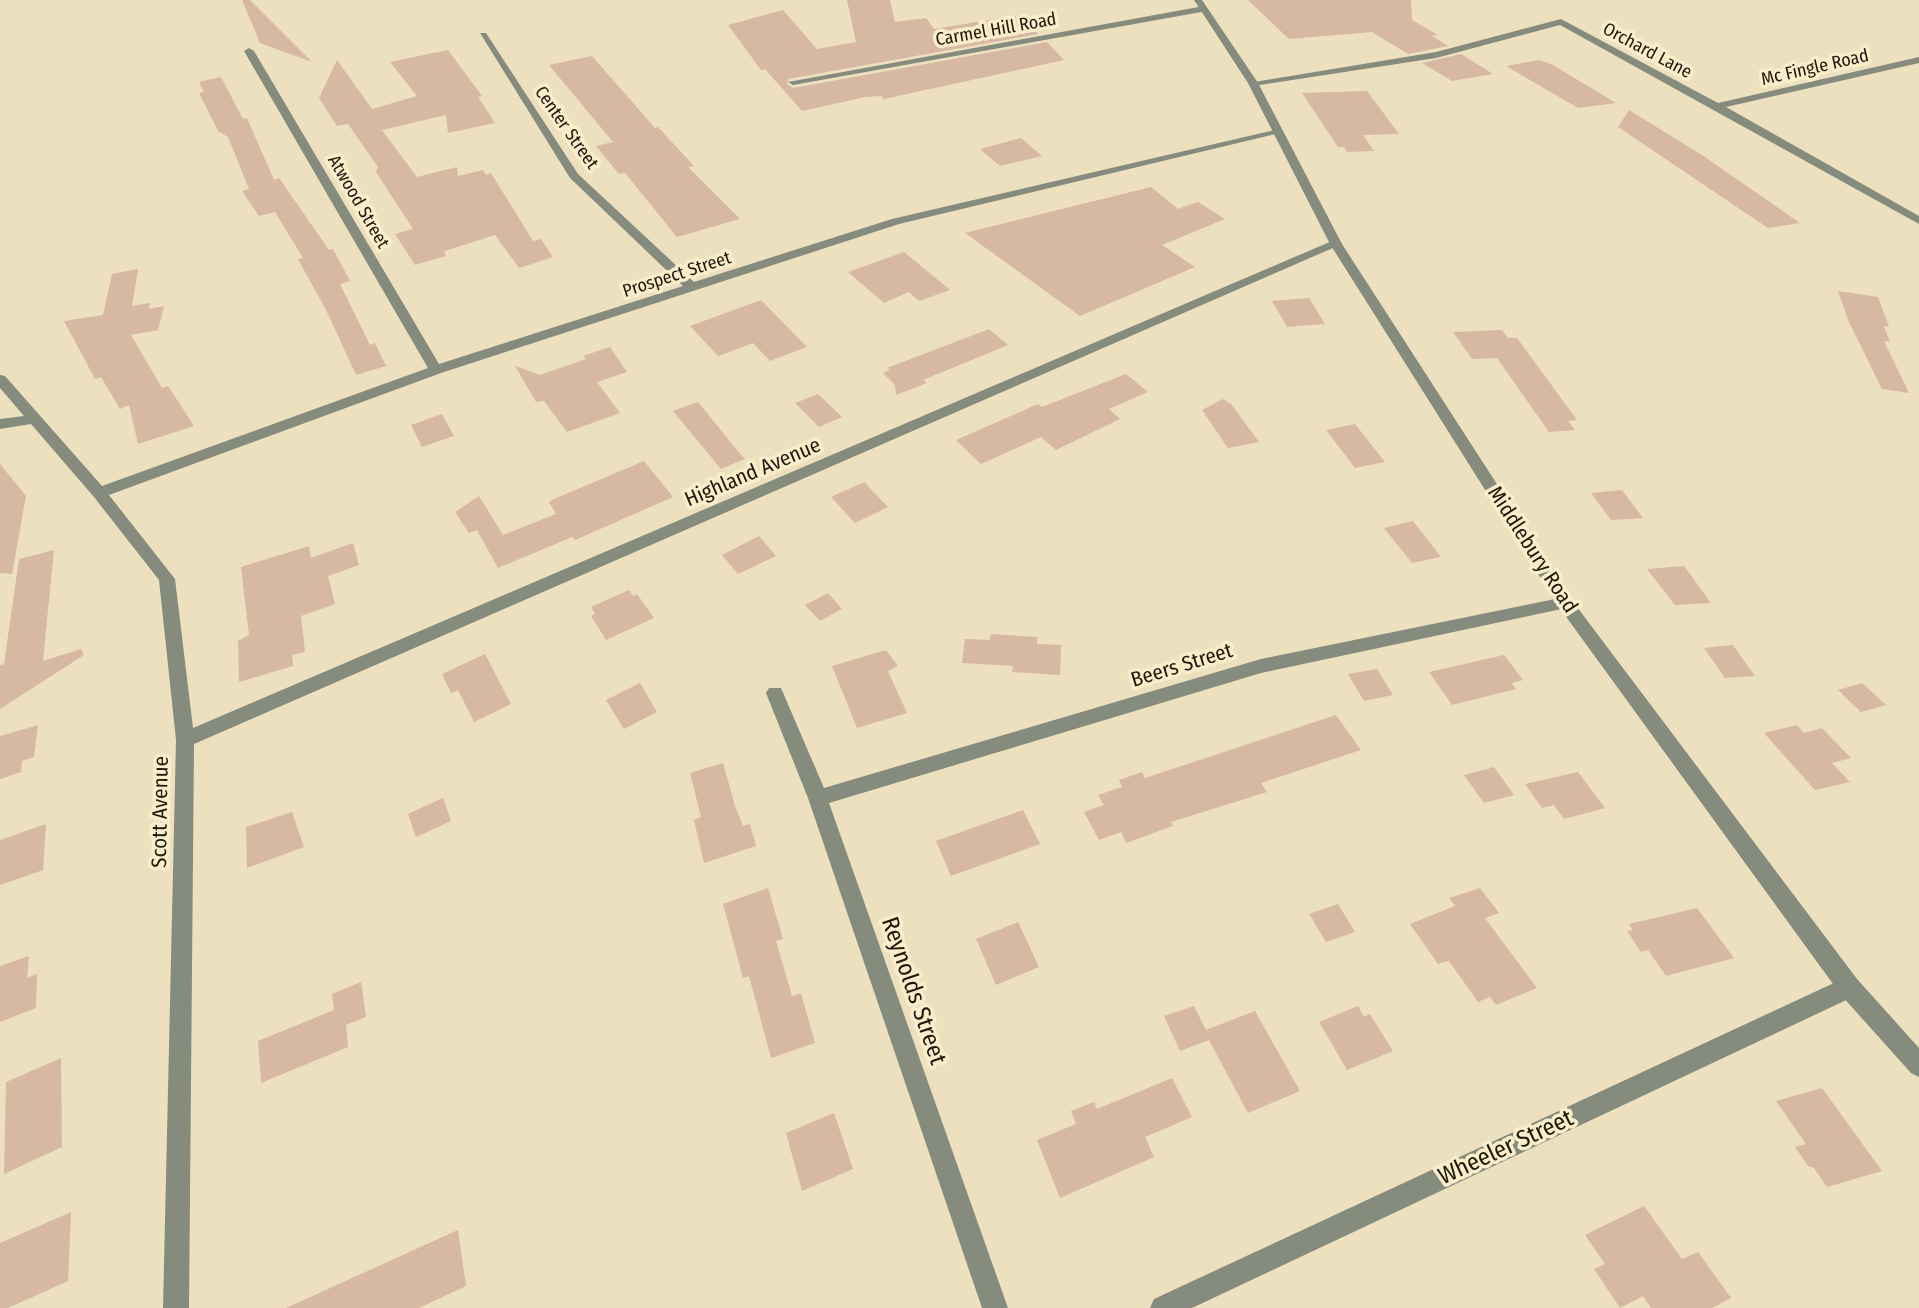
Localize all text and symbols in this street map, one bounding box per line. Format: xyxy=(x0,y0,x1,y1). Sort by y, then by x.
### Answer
street label: Carmel Hill Road xyxy=(934,9,1058,51)
street label: Orchard Lane xyxy=(1599,19,1695,83)
street label: Mc Fingle Road xyxy=(1759,45,1871,91)
street label: Center Street xyxy=(529,82,603,174)
street label: Atwood Street xyxy=(323,151,393,253)
street label: Prospect Street xyxy=(620,247,734,303)
street label: Highland Avenue xyxy=(681,433,825,513)
street label: Middlebury Road xyxy=(1482,482,1582,618)
street label: Beers Street xyxy=(1128,639,1236,693)
street label: Scott Avenue xyxy=(147,756,175,868)
street label: Reynolds Street xyxy=(874,913,952,1069)
street label: Wheeler Street xyxy=(1434,1104,1578,1192)

